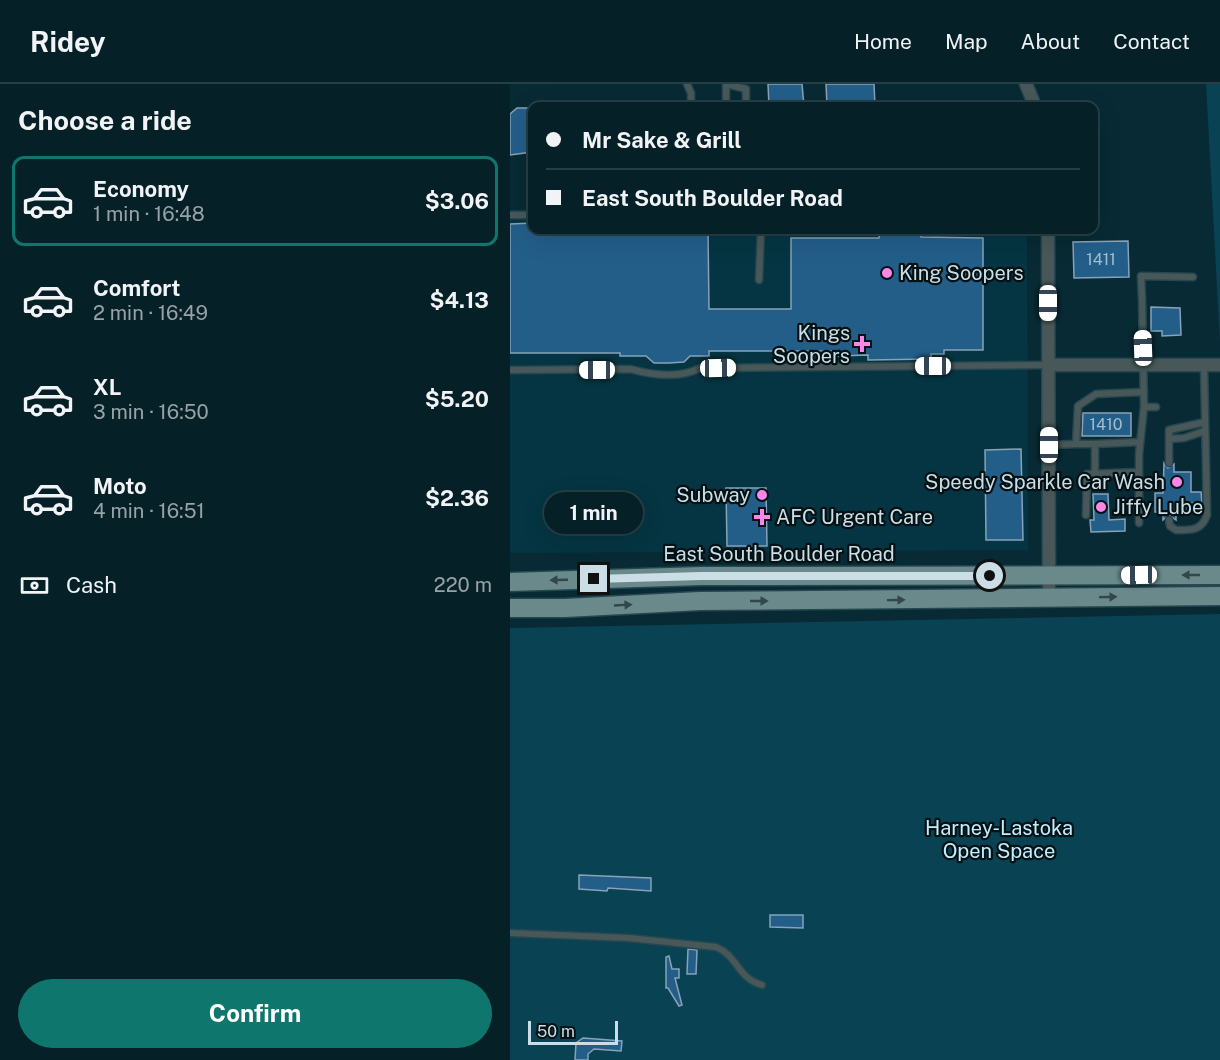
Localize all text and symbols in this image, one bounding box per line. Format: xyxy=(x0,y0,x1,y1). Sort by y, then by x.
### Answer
text: Ridey xyxy=(30,25,105,58)
text: Home xyxy=(854,29,912,54)
text: Map xyxy=(945,29,988,54)
text: About xyxy=(1021,29,1080,54)
text: Contact xyxy=(1113,29,1190,54)
text: Choose a ride xyxy=(18,104,192,136)
text: Mr Sake & Grill xyxy=(582,127,742,153)
icon: car xyxy=(21,174,75,228)
text: Economy xyxy=(93,176,189,202)
text: East South Boulder Road xyxy=(582,185,843,211)
text: $3.06 xyxy=(425,188,489,214)
text: 1 min · 16:48 xyxy=(93,202,205,226)
house number: 1411 xyxy=(1086,250,1116,269)
place label: King Soopers xyxy=(899,261,1024,285)
marker: King Soopers xyxy=(880,266,894,280)
icon: car xyxy=(21,273,75,327)
text: Comfort xyxy=(93,275,180,301)
car xyxy=(1039,285,1057,321)
text: $4.13 xyxy=(430,287,489,313)
text: 2 min · 16:49 xyxy=(93,301,208,325)
place label: Kings Soopers xyxy=(773,321,850,368)
car xyxy=(1133,330,1153,366)
marker: Kings Soopers xyxy=(855,337,869,351)
car xyxy=(915,357,951,375)
car xyxy=(700,359,736,377)
car xyxy=(579,361,615,379)
icon: car xyxy=(21,372,75,426)
text: XL xyxy=(93,374,121,400)
text: $5.20 xyxy=(425,386,489,412)
text: 3 min · 16:50 xyxy=(93,400,209,424)
house number: 1410 xyxy=(1090,415,1123,434)
car xyxy=(1040,427,1058,463)
place label: Speedy Sparkle Car Wash xyxy=(925,470,1165,494)
icon: car xyxy=(21,471,75,525)
text: Moto xyxy=(93,473,147,499)
marker: Speedy Sparkle Car Wash xyxy=(1170,475,1184,489)
place label: Subway xyxy=(676,483,750,507)
text: $2.36 xyxy=(425,485,489,511)
marker: Subway xyxy=(755,488,769,502)
callout: 1 min xyxy=(544,492,644,534)
place label: Jiffy Lube xyxy=(1113,495,1203,519)
text: 4 min · 16:51 xyxy=(93,499,205,523)
marker: Jiffy Lube xyxy=(1094,500,1108,514)
text: 1 min xyxy=(569,501,618,525)
place label: AFC Urgent Care xyxy=(776,505,933,529)
marker: AFC Urgent Care xyxy=(753,508,771,526)
street label: East South Boulder Road xyxy=(663,542,895,566)
route start xyxy=(976,562,1003,589)
route end xyxy=(580,565,607,592)
car xyxy=(1121,566,1157,584)
icon: cash xyxy=(18,569,51,602)
one-way arrow xyxy=(1181,570,1200,580)
text: Cash xyxy=(66,572,117,598)
text: 220 m xyxy=(434,573,492,597)
one-way arrow xyxy=(549,575,568,585)
one-way arrow xyxy=(1098,592,1117,602)
one-way arrow xyxy=(887,595,906,605)
one-way arrow xyxy=(749,596,768,606)
one-way arrow xyxy=(614,601,633,610)
park label: Harney-Lastoka Open Space xyxy=(925,816,1073,863)
button: Confirm xyxy=(18,979,492,1048)
scale bar xyxy=(528,1018,618,1046)
text: 50 m xyxy=(537,1022,575,1041)

